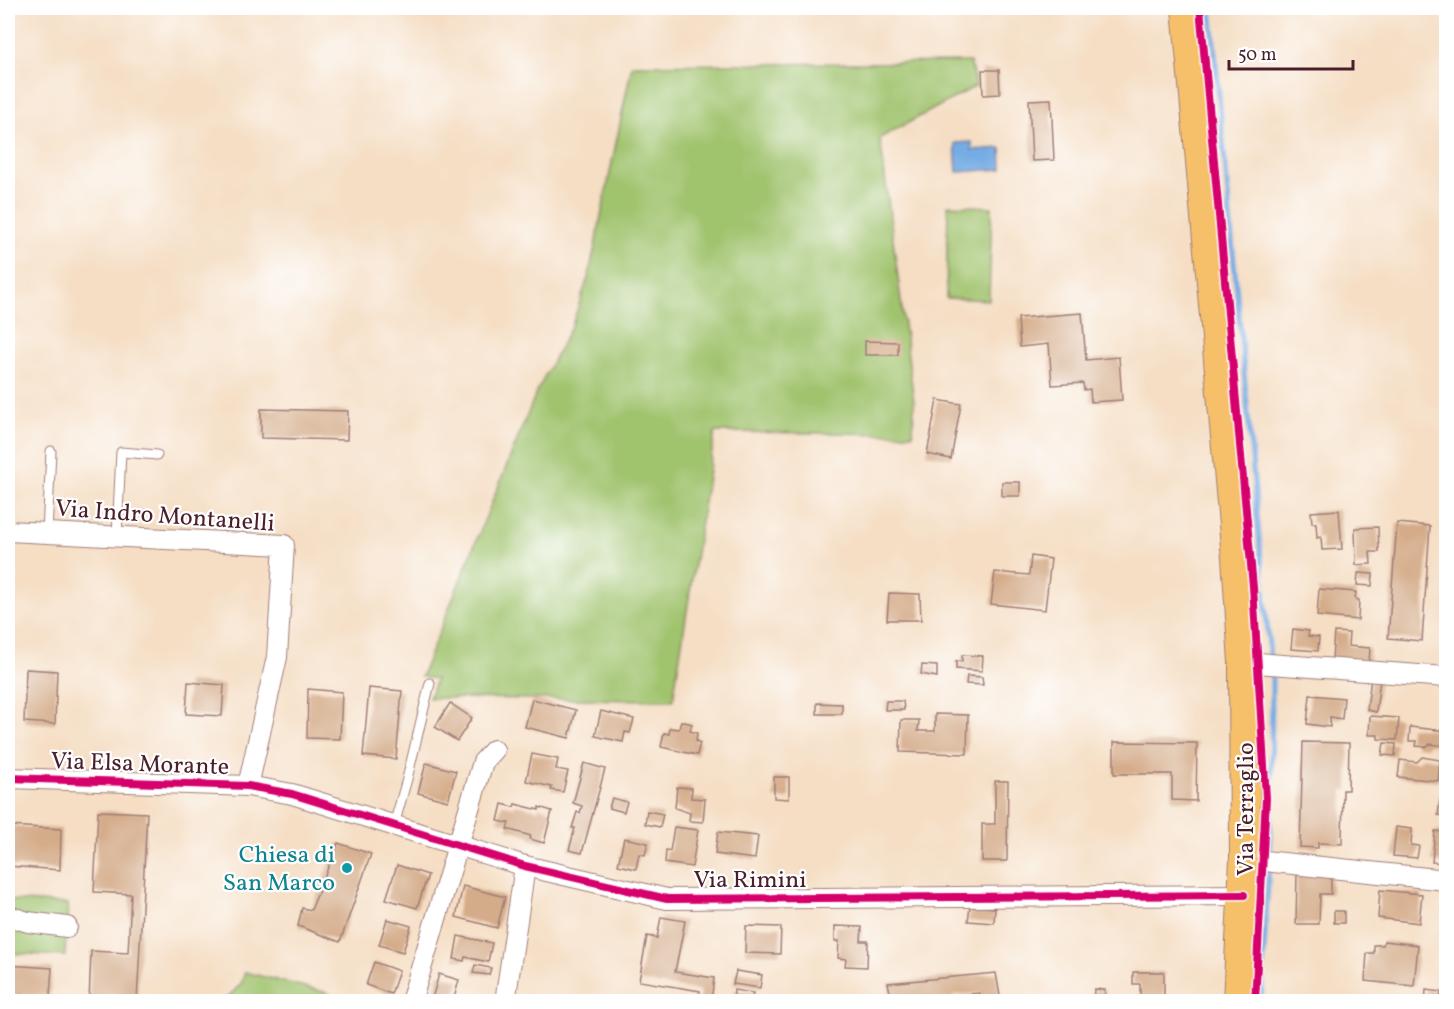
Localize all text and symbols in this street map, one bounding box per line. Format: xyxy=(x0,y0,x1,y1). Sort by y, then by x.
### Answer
scale bar xyxy=(1229,33,1354,71)
text: 50 m xyxy=(1238,43,1277,68)
street label: Via Indro Montanelli xyxy=(54,492,276,542)
street label: Via Terraglio xyxy=(1230,742,1264,876)
street label: Via Elsa Morante xyxy=(50,745,230,785)
place label: Chiesa di San Marco xyxy=(223,839,335,901)
marker: Chiesa di San Marco xyxy=(340,861,354,875)
street label: Via Rimini xyxy=(694,864,806,898)

